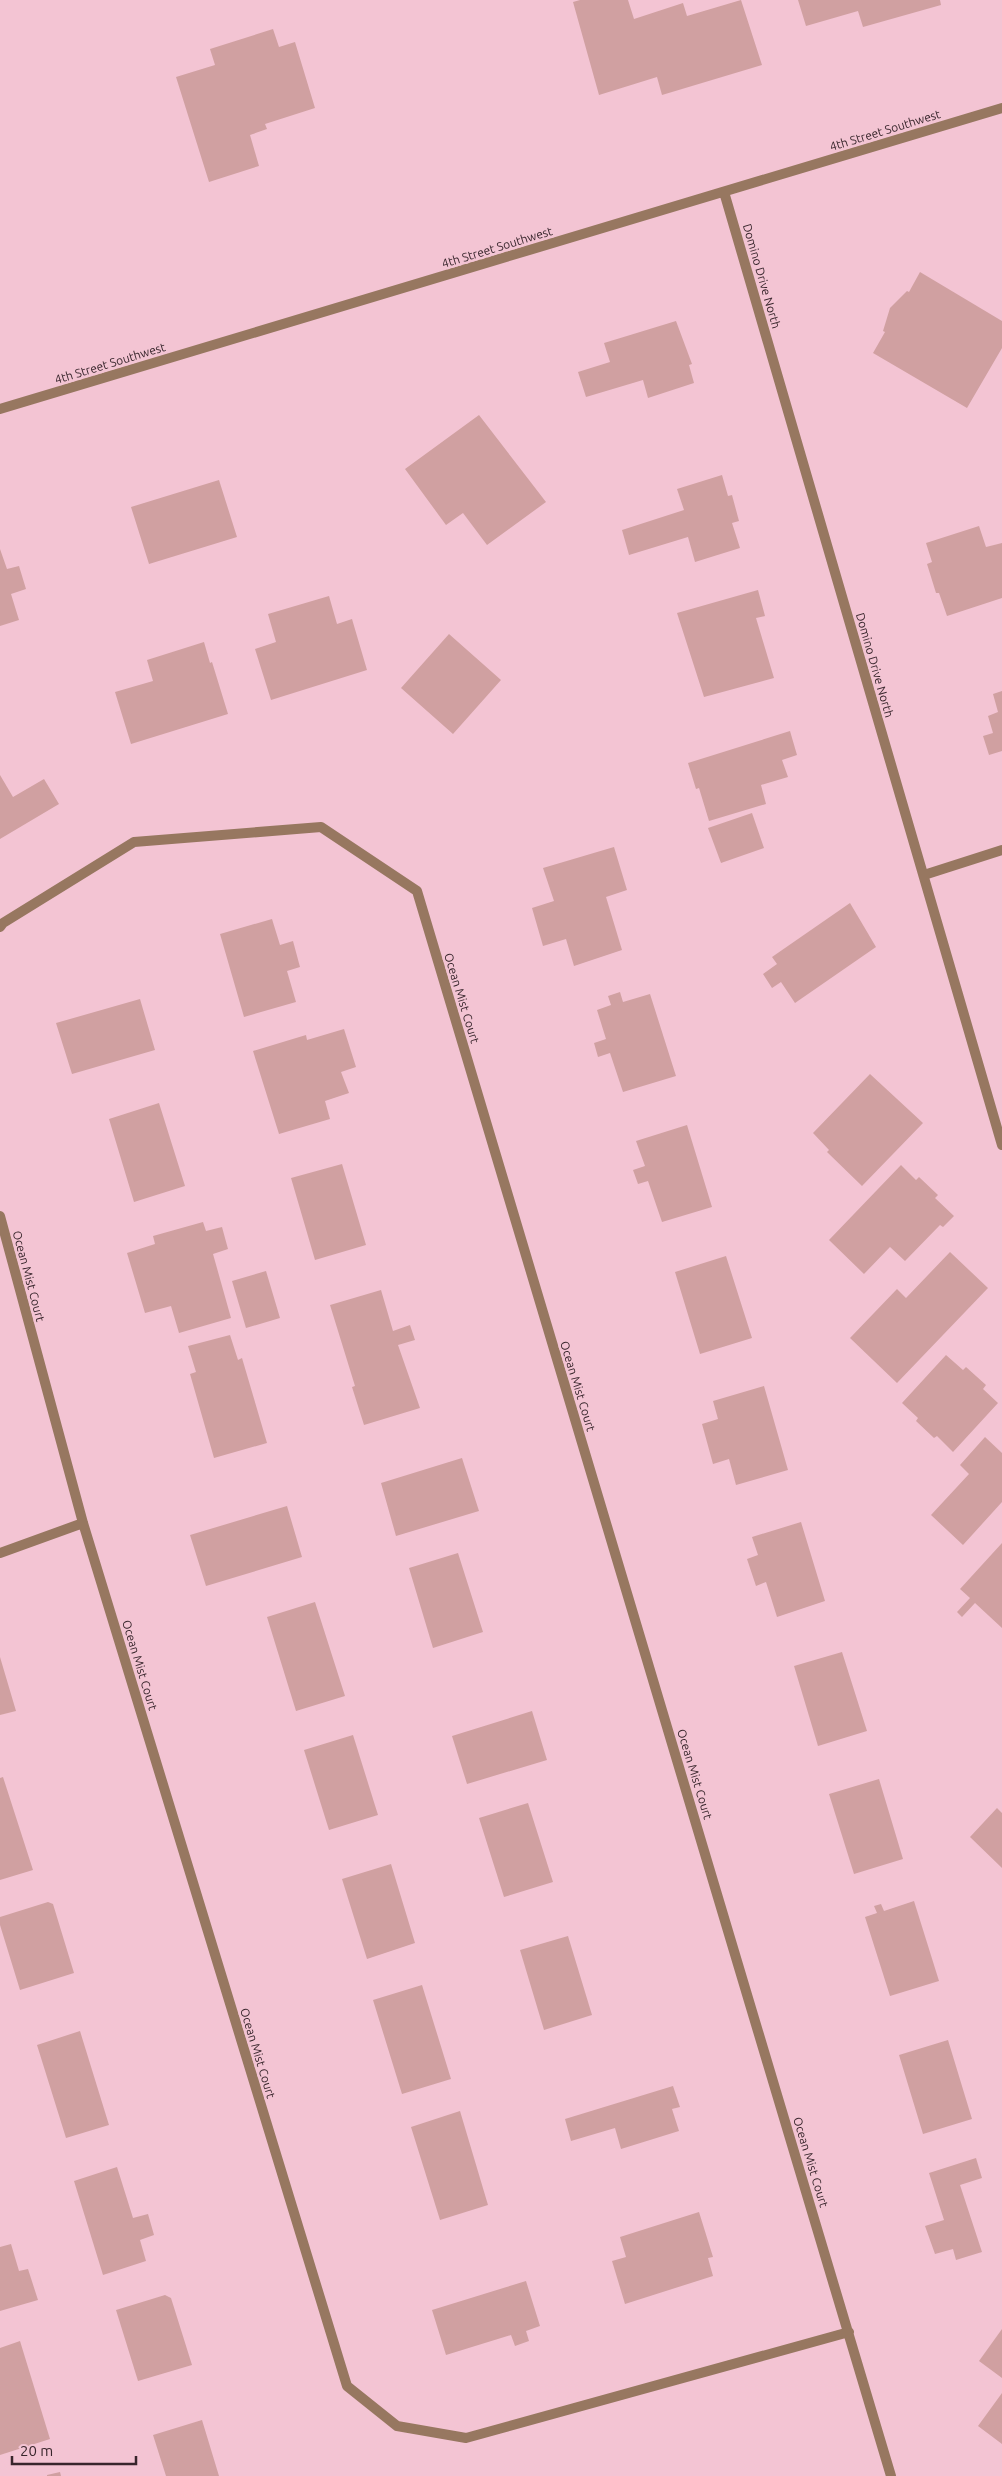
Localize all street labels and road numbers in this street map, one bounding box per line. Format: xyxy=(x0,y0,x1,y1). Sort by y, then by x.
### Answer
street label: 4th Street Southwest xyxy=(828,107,942,153)
street label: Domino Drive North xyxy=(741,222,783,330)
street label: 4th Street Southwest xyxy=(440,224,554,270)
street label: 4th Street Southwest xyxy=(53,340,167,386)
street label: Domino Drive North xyxy=(854,611,896,719)
street label: Ocean Mist Court xyxy=(442,951,482,1045)
street label: Ocean Mist Court xyxy=(11,1229,47,1323)
street label: Ocean Mist Court xyxy=(558,1339,598,1433)
street label: Ocean Mist Court xyxy=(120,1618,160,1712)
street label: Ocean Mist Court xyxy=(675,1727,715,1821)
street label: Ocean Mist Court xyxy=(238,2006,278,2100)
street label: Ocean Mist Court xyxy=(791,2115,831,2209)

